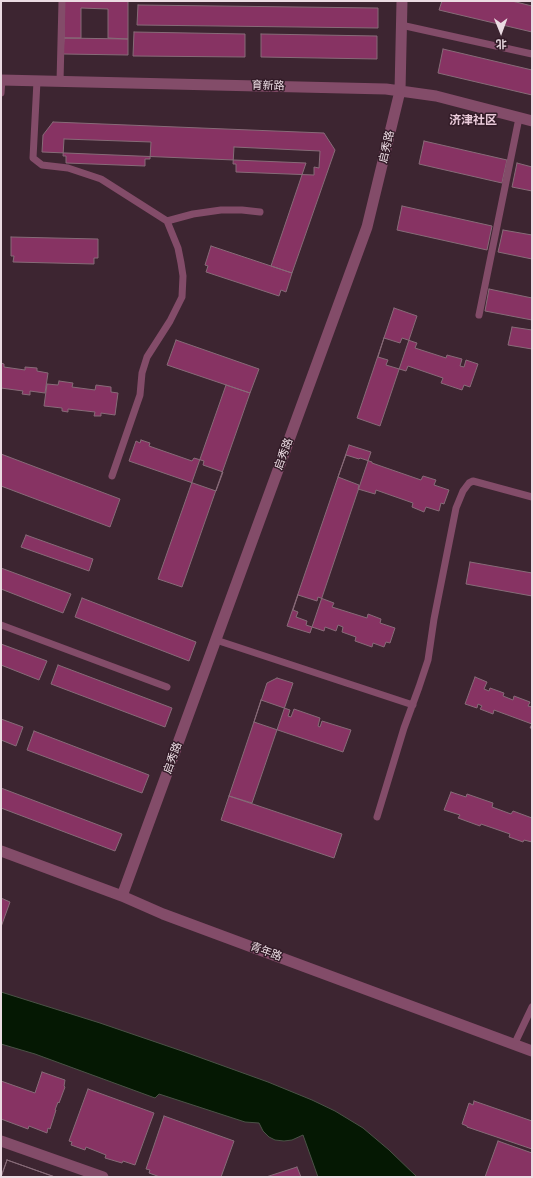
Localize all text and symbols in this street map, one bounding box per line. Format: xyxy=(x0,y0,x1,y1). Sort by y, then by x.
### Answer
north arrow xyxy=(481,12,521,52)
text: 北 xyxy=(496,37,507,52)
street label: 育新路 xyxy=(251,79,285,93)
district label: 济津社区 xyxy=(449,114,497,128)
street label: 启秀路 xyxy=(377,129,397,165)
street label: 启秀路 xyxy=(272,436,296,472)
street label: 启秀路 xyxy=(161,740,185,776)
street label: 青年路 xyxy=(248,940,284,964)

